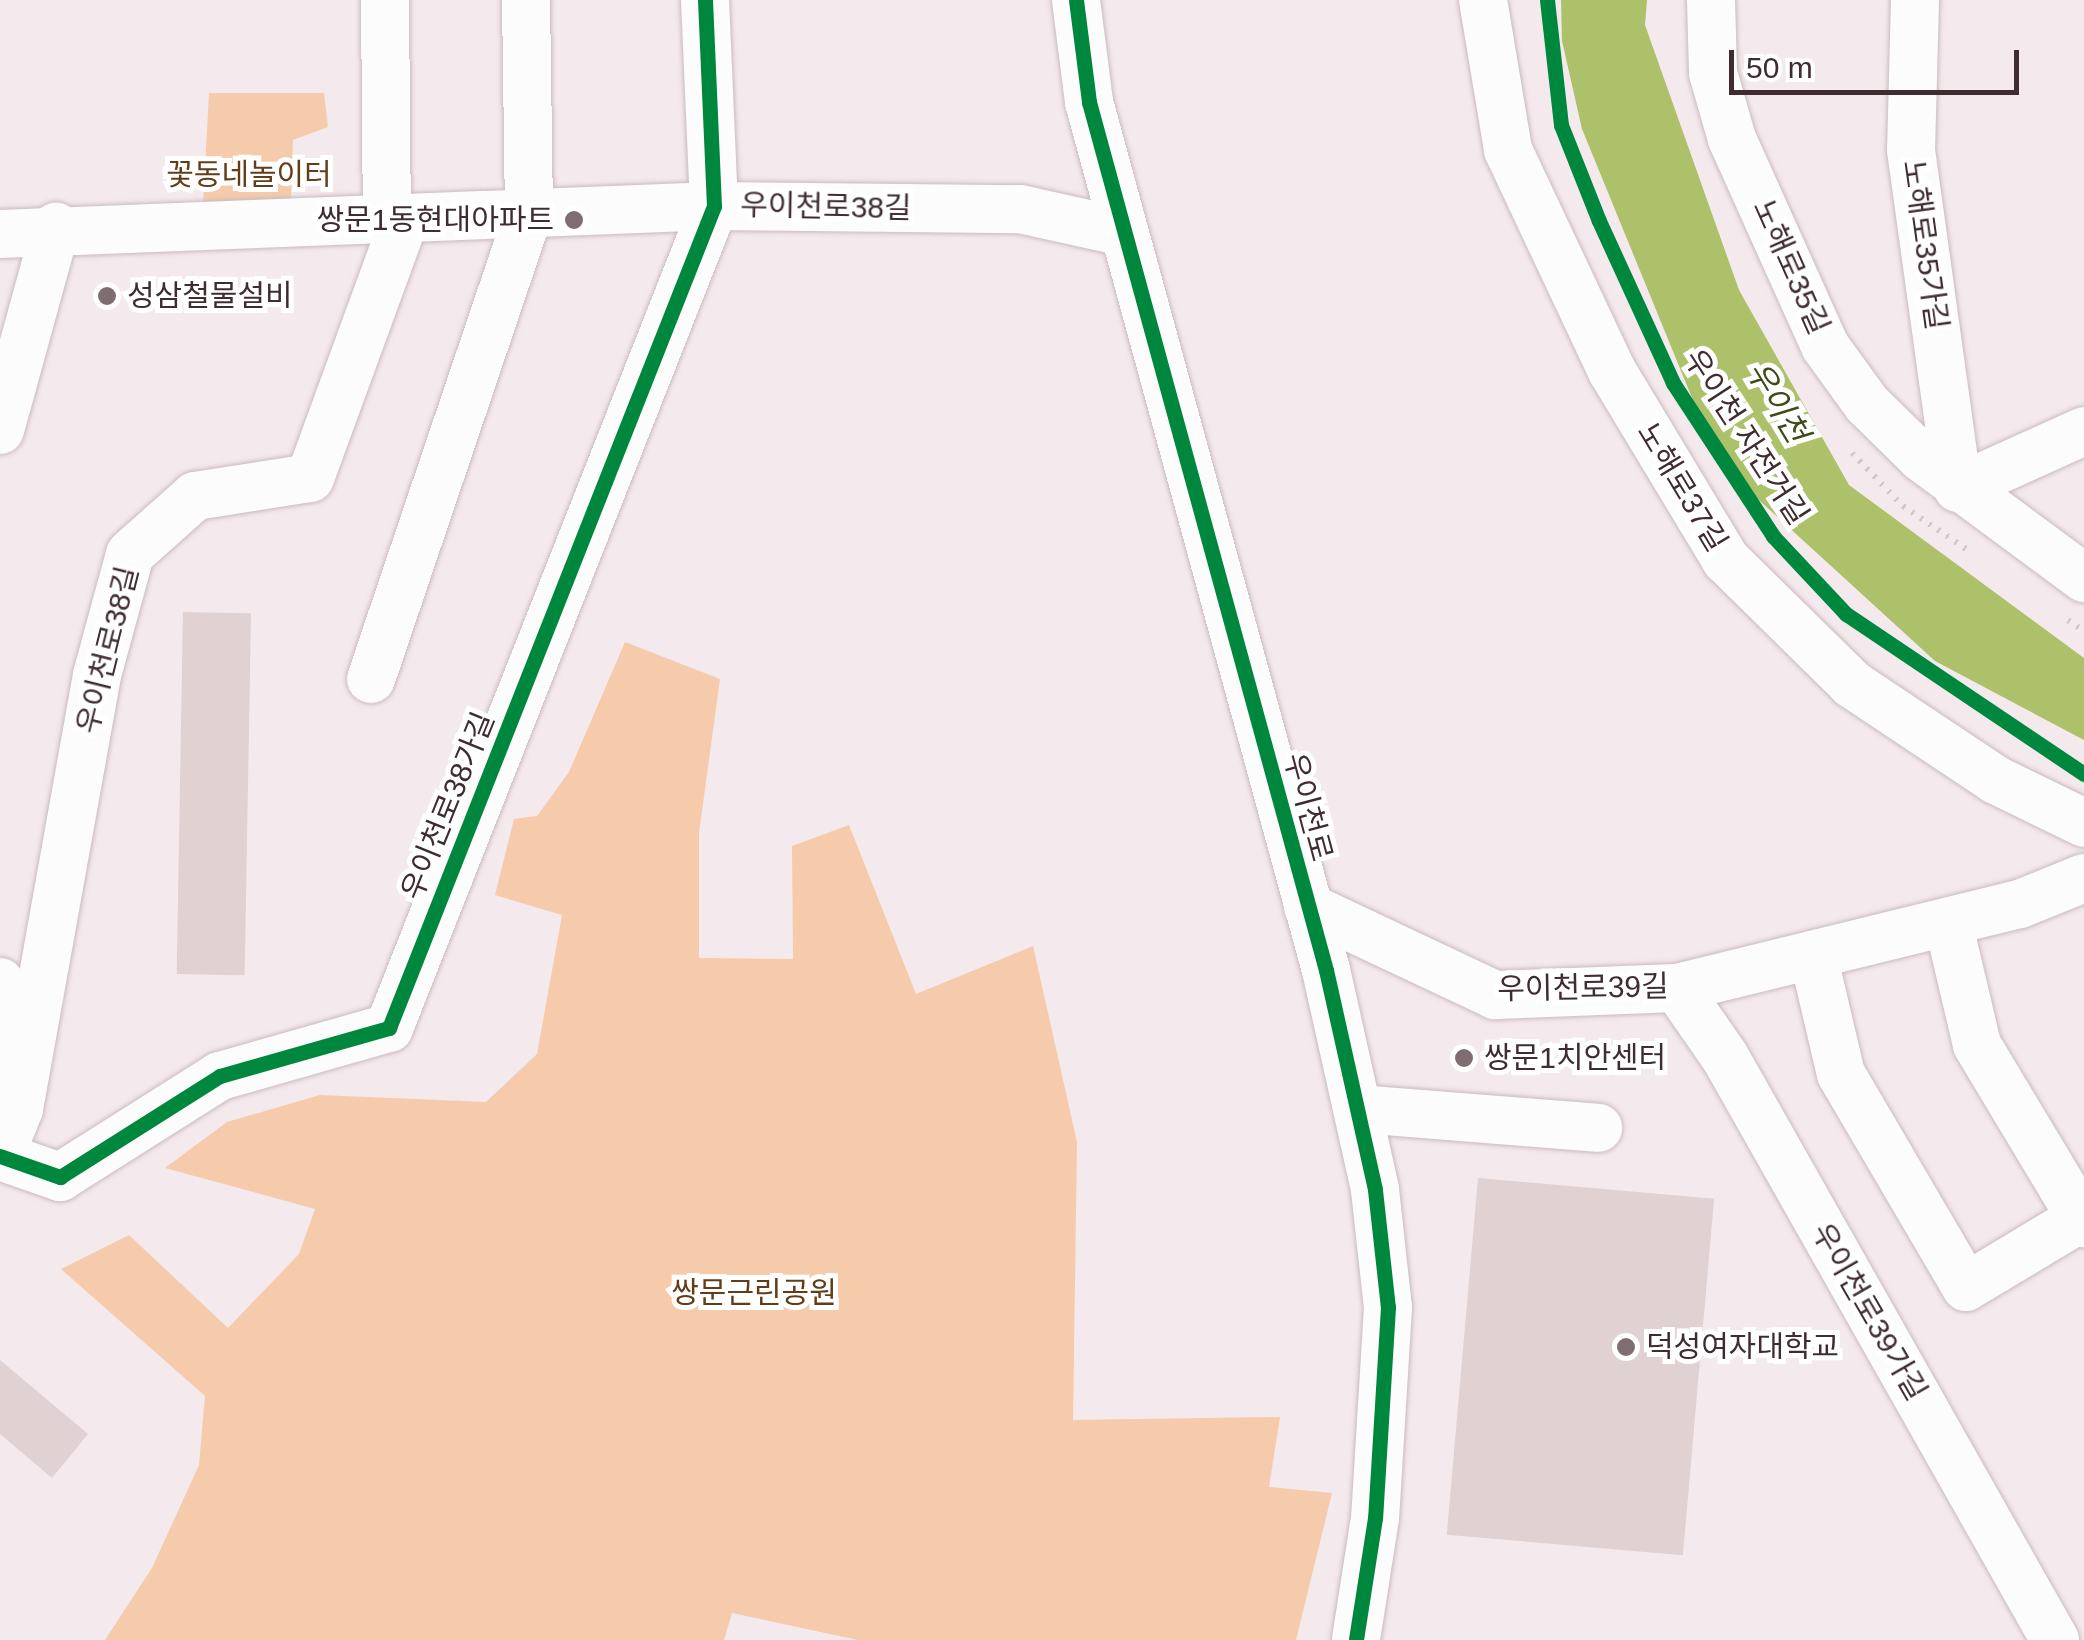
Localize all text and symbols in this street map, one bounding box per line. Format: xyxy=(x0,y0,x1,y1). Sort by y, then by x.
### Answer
scale bar xyxy=(1734,30,2024,92)
text: 50 m xyxy=(1746,51,1813,84)
park label: 꽃동네놀이터 xyxy=(166,157,332,193)
street label: 노해로35가길 xyxy=(1895,158,1955,332)
street label: 우이천로38길 xyxy=(740,188,912,226)
street label: 노해로35길 xyxy=(1745,194,1837,340)
place label: 쌍문1동현대아파트 xyxy=(317,202,554,238)
marker: 쌍문1동현대아파트 xyxy=(563,209,585,231)
place label: 성삼철물설비 xyxy=(127,278,293,314)
marker: 성삼철물설비 xyxy=(96,285,118,307)
street label: 우이천 자전거길 xyxy=(1676,343,1816,531)
water label: 우이천 xyxy=(1738,354,1816,450)
street label: 노해로37길 xyxy=(1630,416,1734,558)
street label: 우이천로38길 xyxy=(70,563,146,737)
street label: 우이천로38가길 xyxy=(394,707,502,905)
street label: 우이천로 xyxy=(1276,749,1340,865)
street label: 우이천로39길 xyxy=(1497,969,1669,1007)
place label: 쌍문1치안센터 xyxy=(1484,1040,1666,1076)
marker: 쌍문1치안센터 xyxy=(1453,1047,1475,1069)
street label: 우이천로39가길 xyxy=(1804,1217,1934,1407)
park label: 쌍문근린공원 xyxy=(671,1275,837,1311)
place label: 덕성여자대학교 xyxy=(1646,1329,1839,1365)
marker: 덕성여자대학교 xyxy=(1615,1336,1637,1358)

